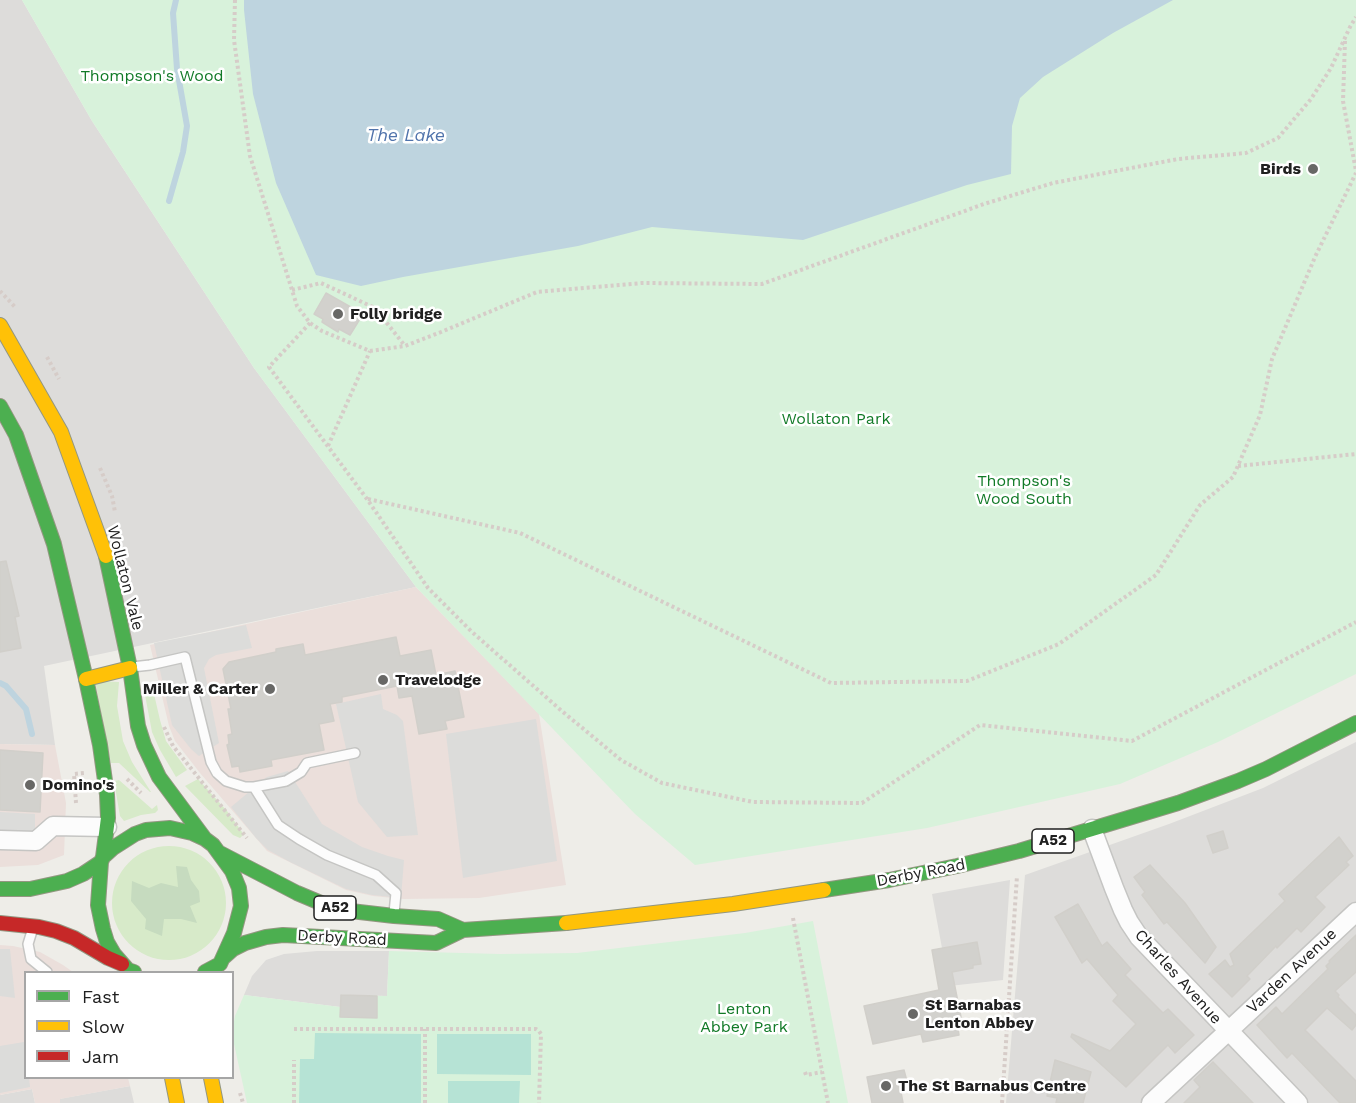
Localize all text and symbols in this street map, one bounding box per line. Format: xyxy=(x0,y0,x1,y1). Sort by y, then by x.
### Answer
park label: Thompson's Wood xyxy=(80,66,224,86)
water label: The Lake xyxy=(367,125,445,147)
place label: Birds xyxy=(1260,159,1301,179)
marker: Birds xyxy=(1306,162,1320,176)
place label: Folly bridge xyxy=(350,304,442,324)
marker: Folly bridge xyxy=(331,307,345,321)
park label: Wollaton Park xyxy=(781,409,891,429)
park label: Thompson's Wood South xyxy=(976,471,1072,509)
street label: Wollaton Vale xyxy=(103,524,147,632)
place label: Travelodge xyxy=(395,670,481,690)
marker: Travelodge xyxy=(376,673,390,687)
place label: Miller & Carter xyxy=(143,679,258,699)
marker: Miller & Carter xyxy=(263,682,277,696)
place label: Domino's xyxy=(42,775,114,795)
marker: Domino's xyxy=(23,778,37,792)
road number: A52 xyxy=(1032,829,1074,853)
street label: Derby Road xyxy=(875,855,967,891)
road number: A52 xyxy=(314,896,356,920)
street label: Varden Avenue xyxy=(1243,924,1341,1018)
street label: Derby Road xyxy=(297,926,387,950)
street label: Charles Avenue xyxy=(1130,926,1226,1028)
legend xyxy=(24,971,234,1079)
text: Fast xyxy=(82,986,119,1007)
place label: St Barnabas Lenton Abbey xyxy=(925,995,1034,1033)
park label: Lenton Abbey Park xyxy=(700,999,788,1037)
marker: St Barnabas Lenton Abbey xyxy=(906,1007,920,1021)
text: Slow xyxy=(82,1016,125,1037)
text: Jam xyxy=(82,1046,119,1067)
place label: The St Barnabus Centre xyxy=(898,1076,1086,1096)
marker: The St Barnabus Centre xyxy=(879,1079,893,1093)

